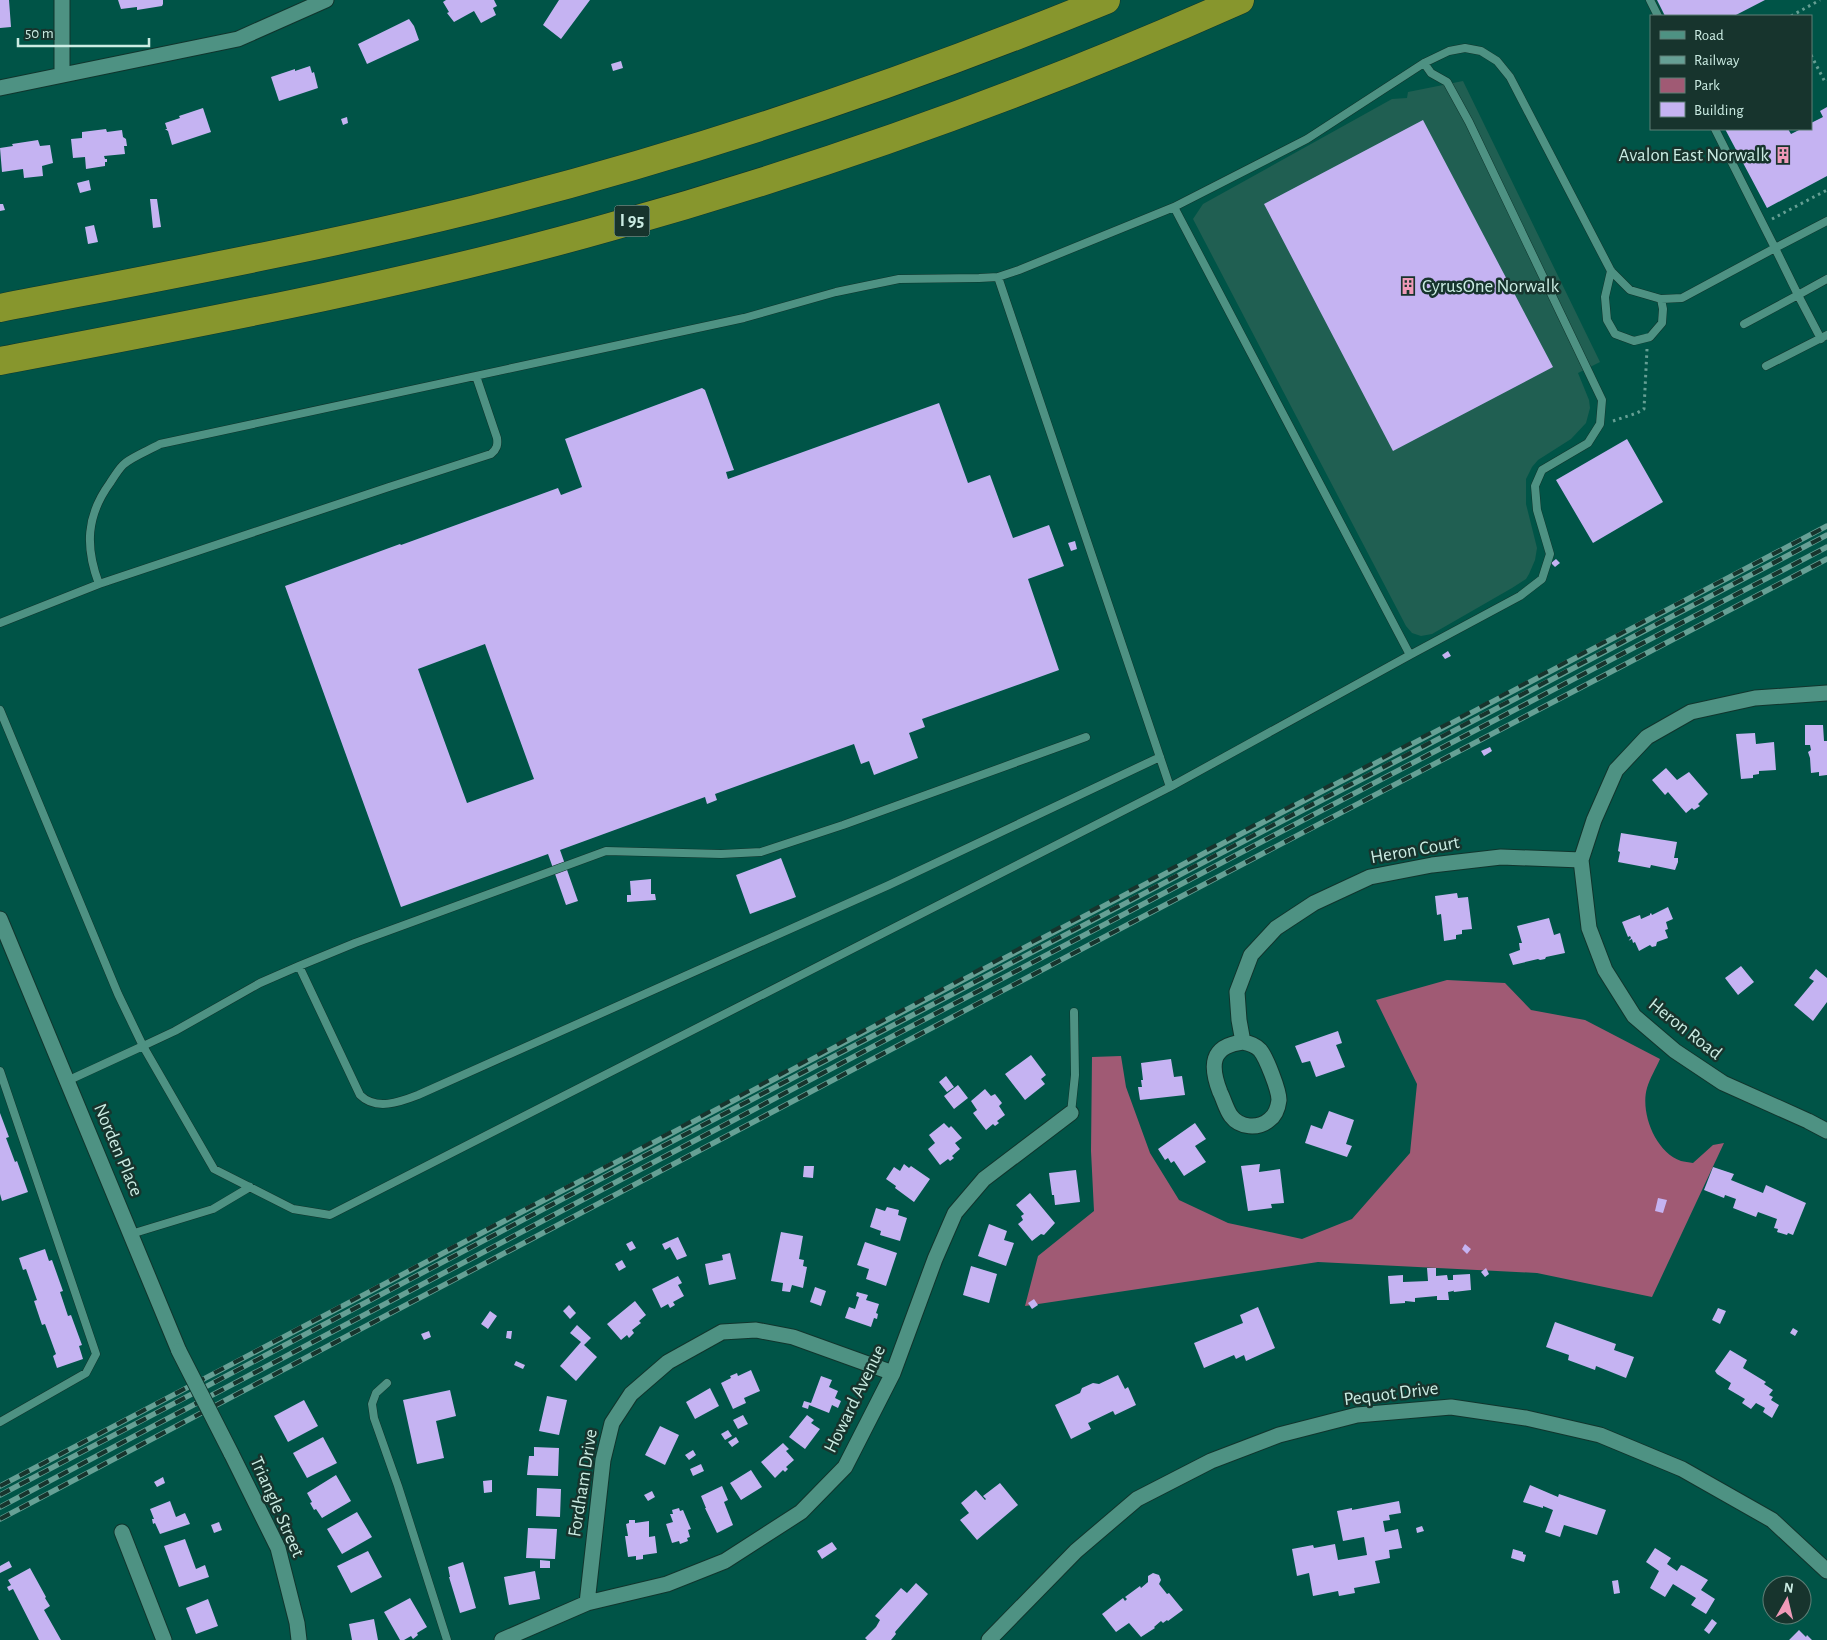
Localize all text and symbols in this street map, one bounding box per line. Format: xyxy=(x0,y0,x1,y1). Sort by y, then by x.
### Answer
scale bar xyxy=(18,15,149,47)
legend xyxy=(1650,15,1812,130)
text: 50 m xyxy=(25,26,54,41)
text: Road xyxy=(1694,28,1724,43)
text: Railway xyxy=(1694,53,1740,68)
text: Park xyxy=(1694,78,1720,93)
text: Building xyxy=(1694,103,1744,118)
building icon: Avalon East Norwalk xyxy=(1773,145,1793,165)
place label: Avalon East Norwalk xyxy=(1619,146,1769,165)
road number: I 95 xyxy=(614,206,650,237)
building icon: CyrusOne Norwalk xyxy=(1398,276,1418,296)
place label: CyrusOne Norwalk xyxy=(1422,277,1559,296)
street label: Heron Court xyxy=(1369,833,1461,867)
street label: Heron Road xyxy=(1645,995,1725,1063)
street label: Norden Place xyxy=(90,1101,146,1199)
street label: Howard Avenue xyxy=(821,1342,889,1456)
street label: Pequot Drive xyxy=(1343,1379,1439,1409)
street label: Fordham Drive xyxy=(565,1428,601,1538)
street label: Triangle Street xyxy=(246,1454,308,1560)
north arrow xyxy=(1762,1575,1812,1625)
text: N xyxy=(1783,1581,1794,1596)

